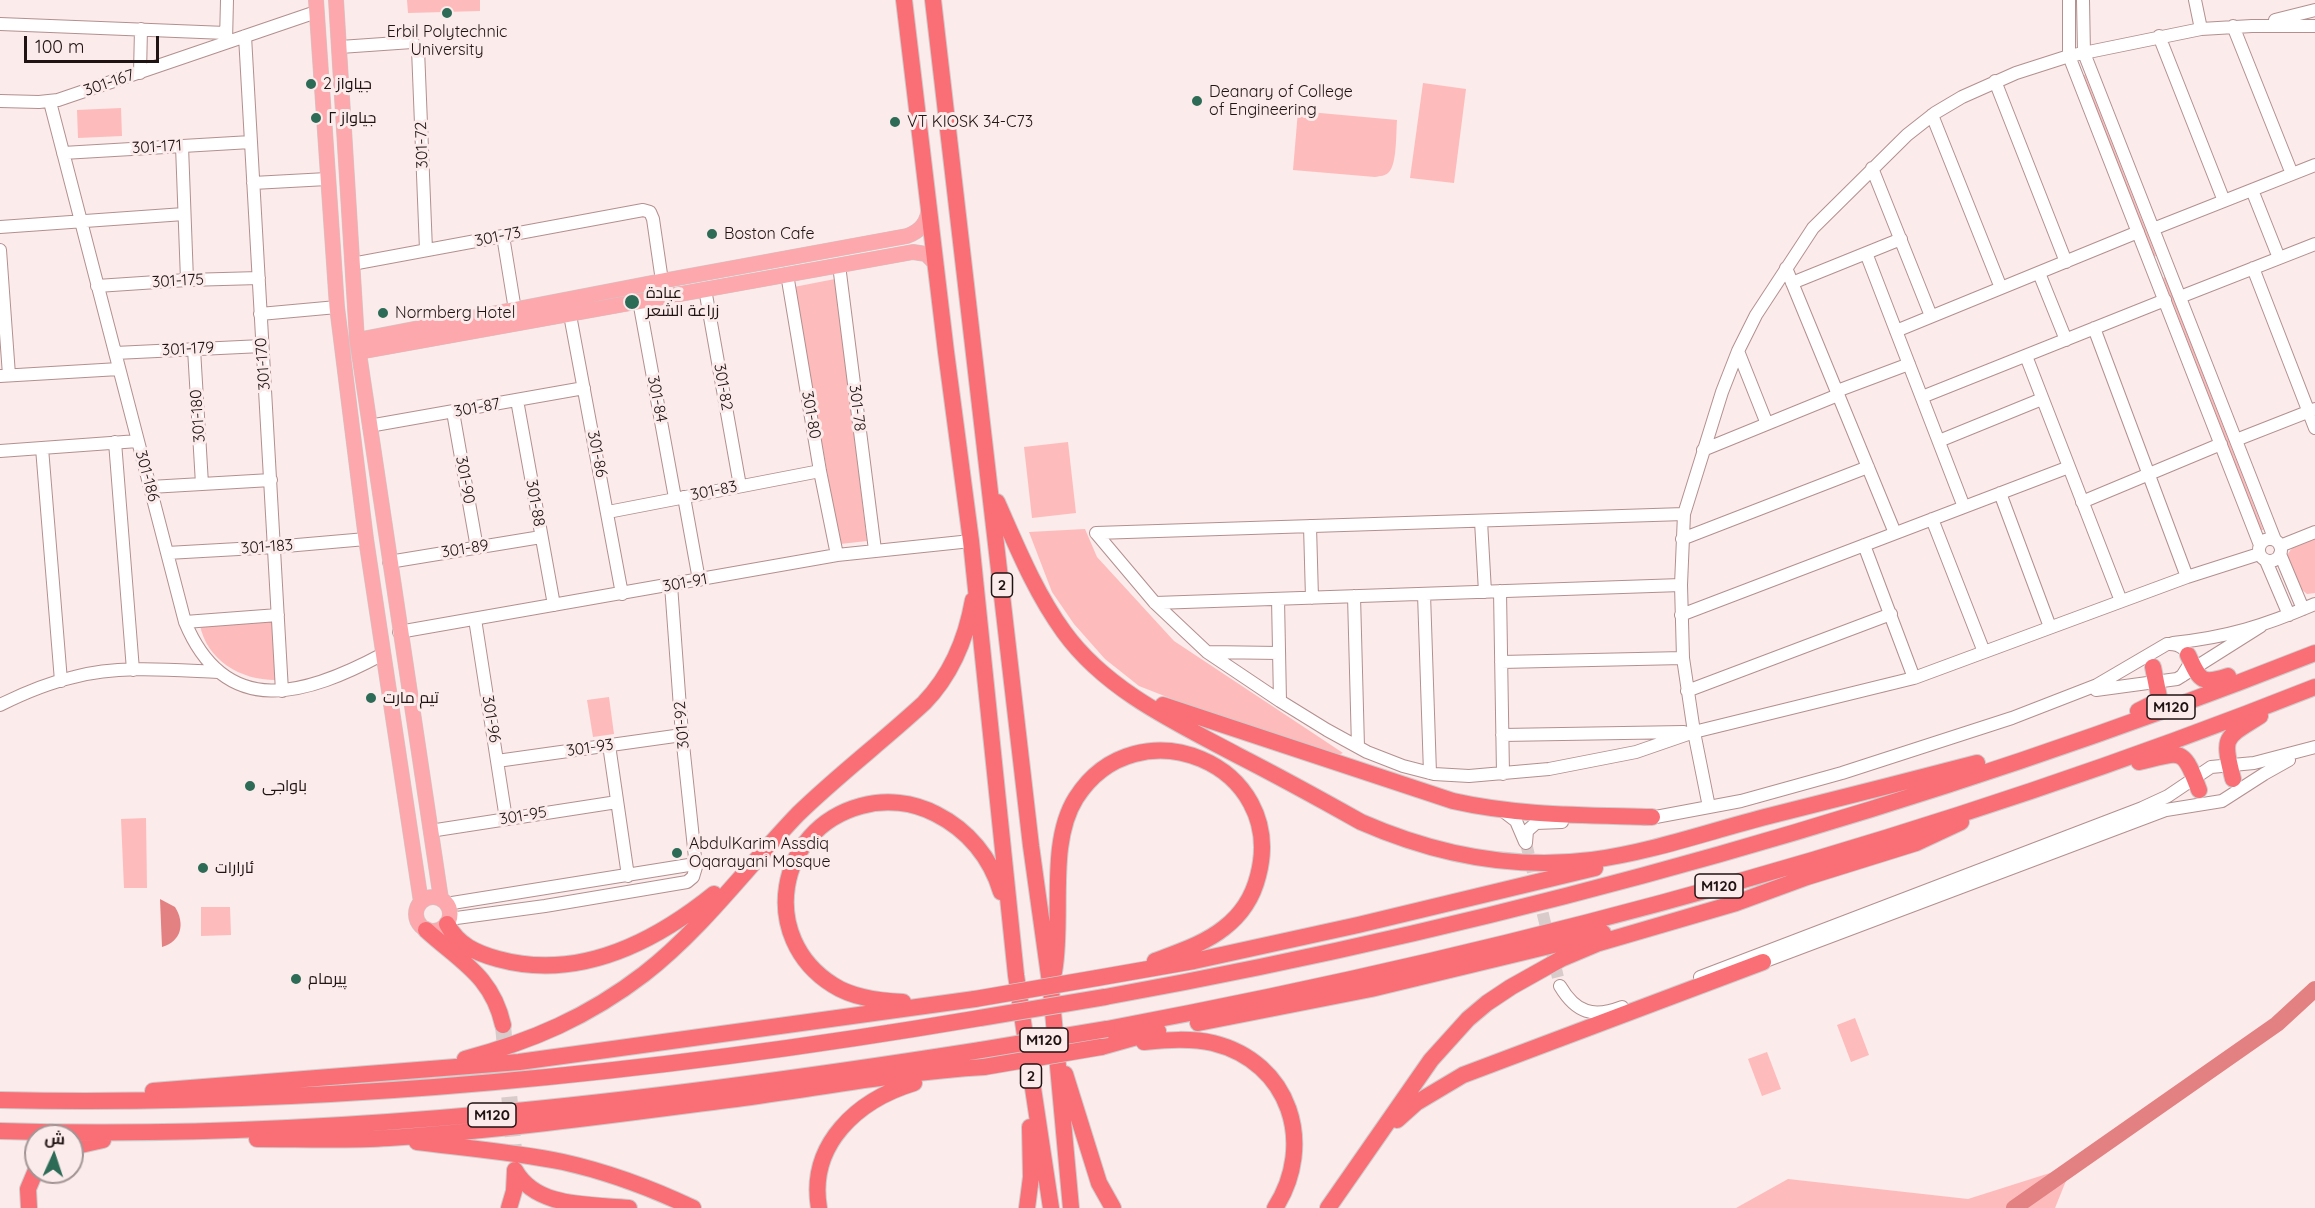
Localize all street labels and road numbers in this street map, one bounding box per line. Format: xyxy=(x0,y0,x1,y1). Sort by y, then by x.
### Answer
street label: 301-167 xyxy=(81,65,137,101)
street label: 301-72 xyxy=(412,121,432,169)
street label: 301-171 xyxy=(131,136,183,158)
street label: 301-73 xyxy=(473,223,523,251)
street label: 301-175 xyxy=(151,270,205,292)
street label: 301-170 xyxy=(252,337,274,391)
street label: 301-179 xyxy=(161,338,215,360)
street label: 301-82 xyxy=(709,362,737,412)
street label: 301-84 xyxy=(643,374,671,424)
street label: 301-78 xyxy=(845,384,869,432)
street label: 301-180 xyxy=(187,389,209,443)
street label: 301-80 xyxy=(797,390,825,440)
street label: 301-87 xyxy=(452,395,502,421)
street label: 301-86 xyxy=(583,429,611,479)
street label: 301-186 xyxy=(131,448,163,504)
street label: 301-90 xyxy=(451,454,479,506)
street label: 301-83 xyxy=(689,477,739,505)
street label: 301-88 xyxy=(521,478,549,528)
street label: 301-183 xyxy=(240,536,294,558)
street label: 301-89 xyxy=(440,536,490,562)
street label: 301-91 xyxy=(661,570,709,596)
road number: 2 xyxy=(992,573,1012,597)
street label: 301-96 xyxy=(478,694,504,744)
road number: M120 xyxy=(2147,695,2195,719)
street label: 301-92 xyxy=(670,700,694,750)
street label: 301-93 xyxy=(565,735,615,761)
street label: 301-95 xyxy=(498,803,548,829)
road number: M120 xyxy=(1695,874,1743,898)
road number: M120 xyxy=(1020,1028,1068,1052)
road number: 2 xyxy=(1020,1064,1042,1088)
road number: M120 xyxy=(468,1103,516,1127)

